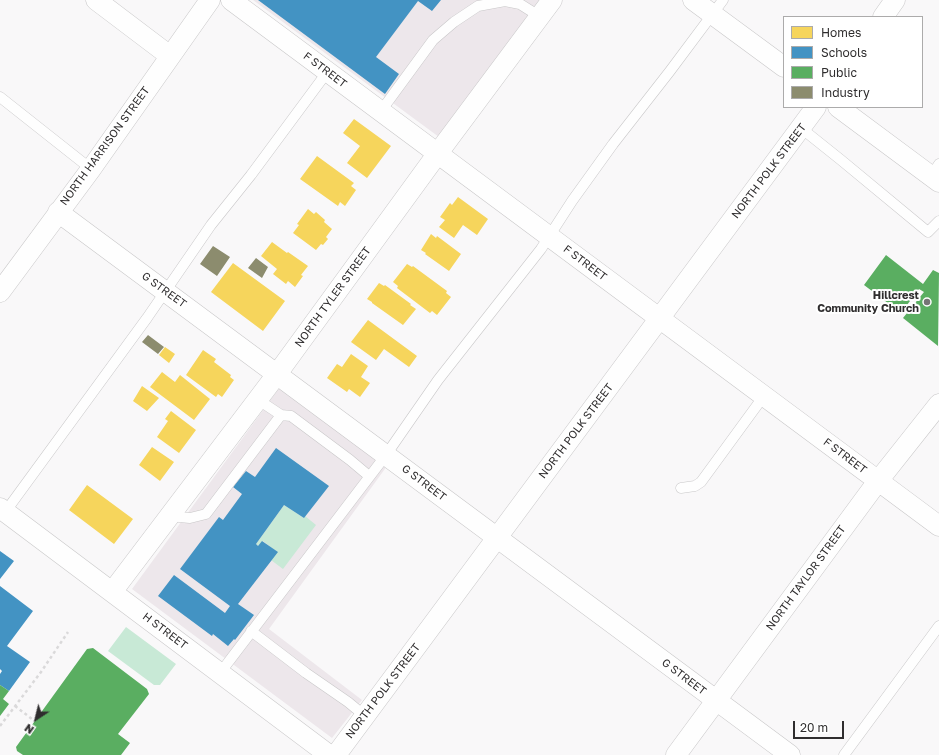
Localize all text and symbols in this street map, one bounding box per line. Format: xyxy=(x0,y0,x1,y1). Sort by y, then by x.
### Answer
legend xyxy=(783,16,923,108)
text: Homes xyxy=(821,25,861,40)
text: Schools xyxy=(821,45,867,60)
street label: F STREET xyxy=(301,49,349,91)
text: Public xyxy=(821,65,857,80)
street label: NORTH HARRISON STREET xyxy=(57,84,153,208)
text: Industry xyxy=(821,85,870,100)
street label: NORTH POLK STREET xyxy=(729,121,809,221)
street label: F STREET xyxy=(561,242,609,284)
street label: NORTH TYLER STREET xyxy=(292,244,374,350)
street label: G STREET xyxy=(139,269,189,311)
place label: Hillcrest Community Church xyxy=(817,289,919,315)
marker: Hillcrest Community Church xyxy=(922,297,932,307)
street label: NORTH POLK STREET xyxy=(536,381,616,481)
street label: F STREET xyxy=(821,435,869,477)
street label: G STREET xyxy=(399,462,449,504)
street label: NORTH TAYLOR STREET xyxy=(763,523,849,633)
street label: H STREET xyxy=(140,610,190,652)
street label: NORTH POLK STREET xyxy=(343,641,423,741)
street label: G STREET xyxy=(659,656,709,698)
north arrow xyxy=(16,699,56,739)
scale bar xyxy=(795,713,846,739)
text: 20 m xyxy=(800,720,828,735)
text: N xyxy=(22,722,36,737)

